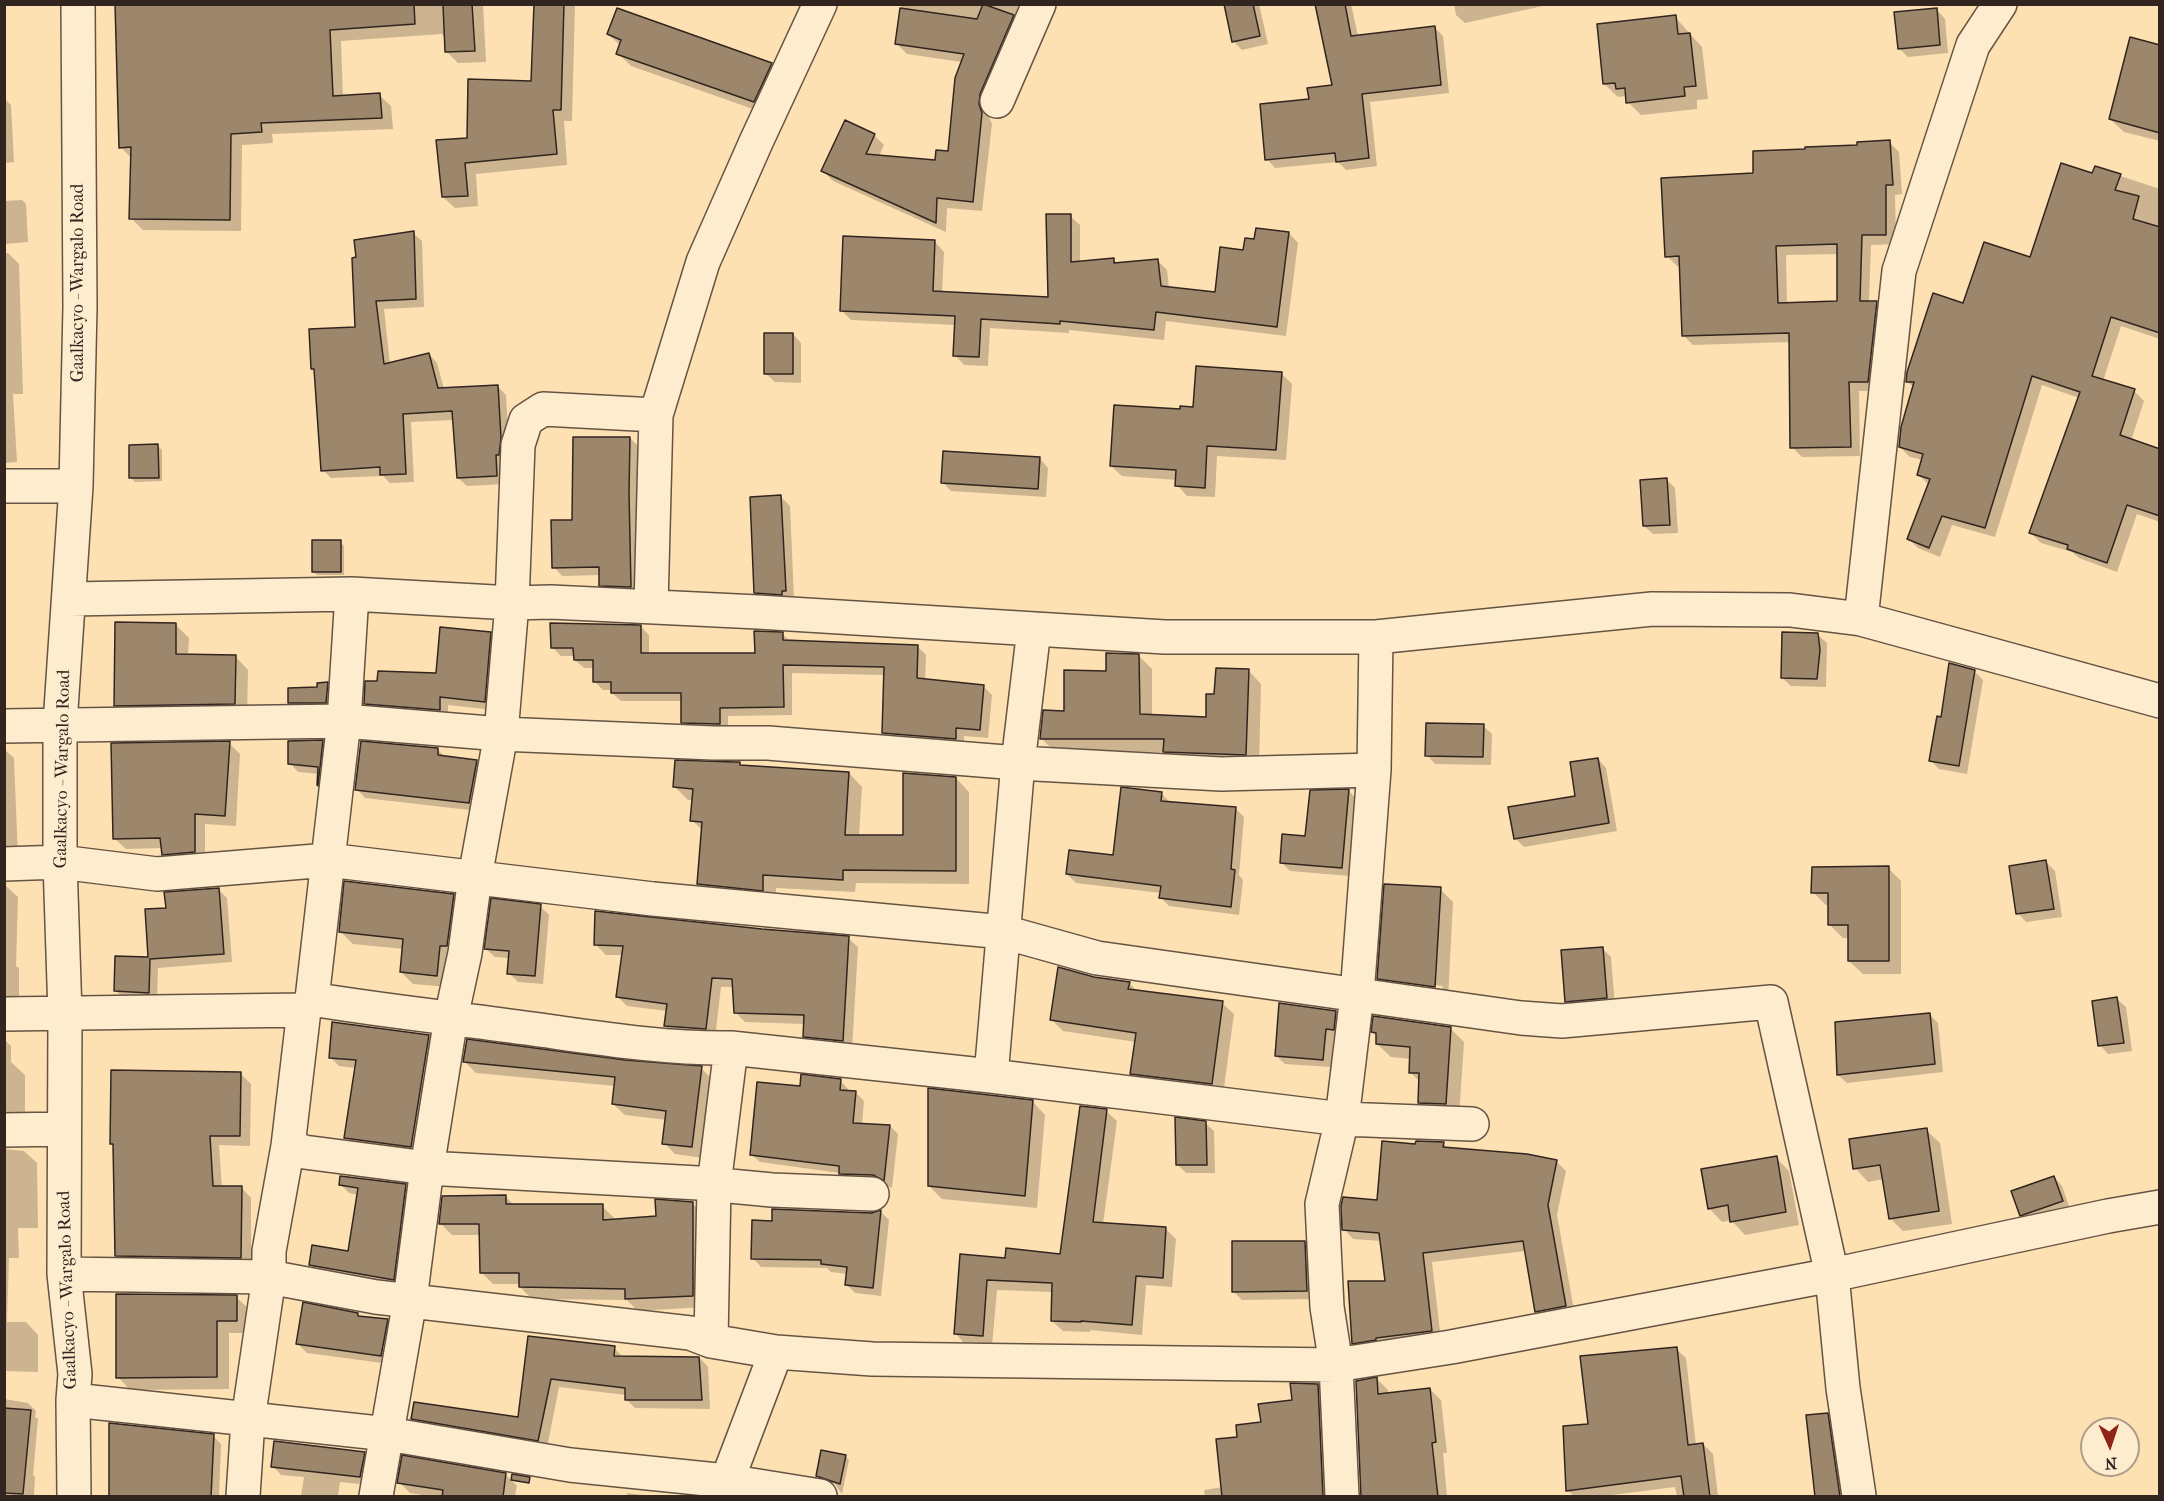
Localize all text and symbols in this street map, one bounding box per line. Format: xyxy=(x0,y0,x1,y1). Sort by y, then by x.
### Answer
street label: Gaalkacyo - Wargalo Road xyxy=(68,184,90,382)
street label: Gaalkacyo - Wargalo Road xyxy=(50,669,76,869)
street label: Gaalkacyo - Wargalo Road xyxy=(54,1190,82,1390)
north arrow xyxy=(2080,1417,2140,1477)
text: N xyxy=(2104,1454,2117,1473)

